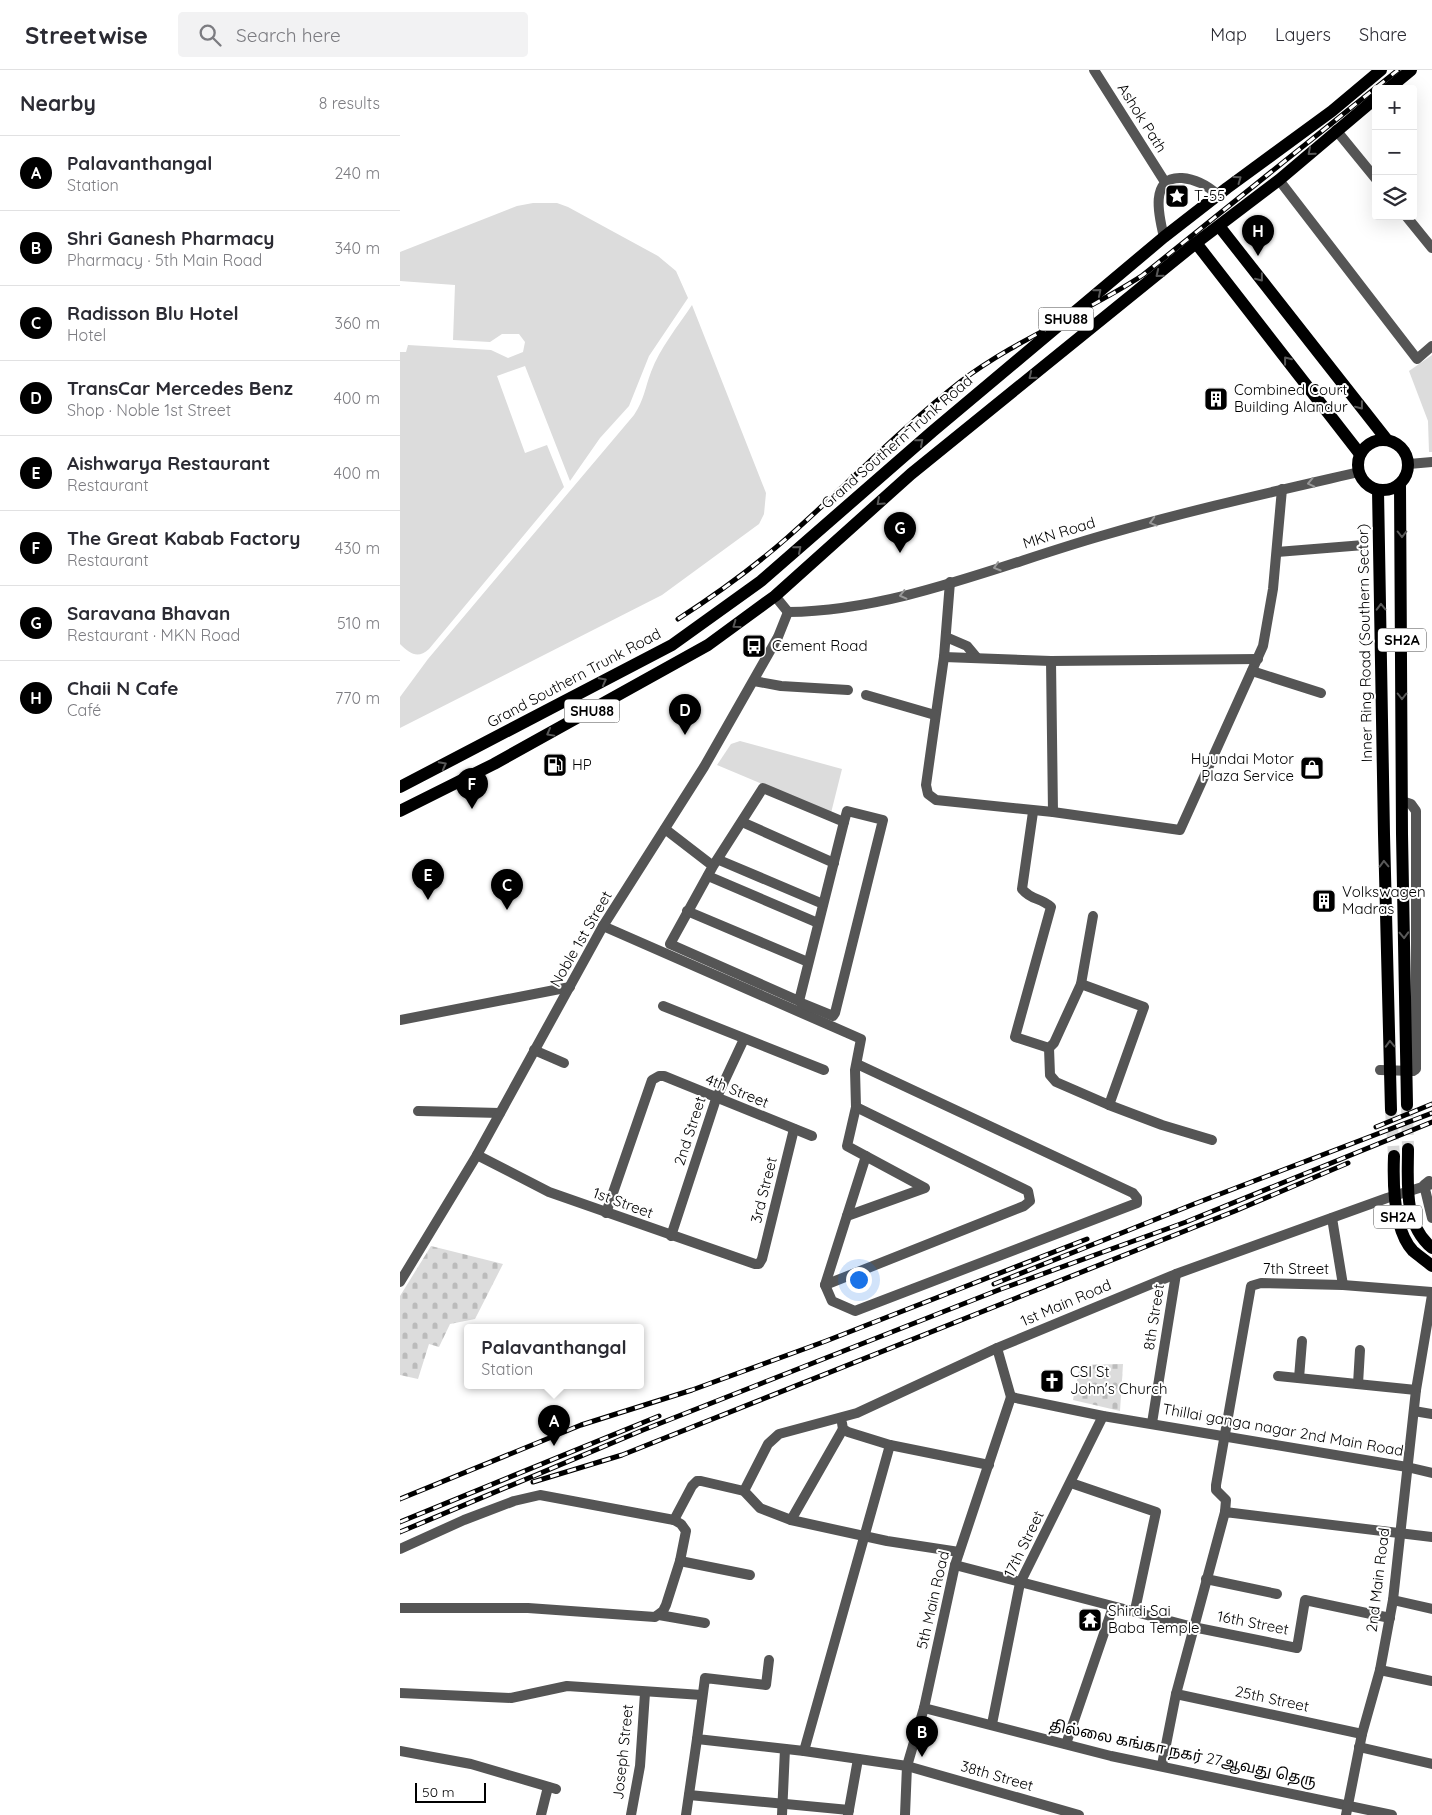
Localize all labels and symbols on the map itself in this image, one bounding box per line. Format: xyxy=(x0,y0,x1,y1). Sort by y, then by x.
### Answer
street label: Ashok Path xyxy=(1114,80,1171,156)
one-way arrow xyxy=(1308,146,1317,155)
one-way arrow xyxy=(1232,176,1242,185)
place icon: T-55 xyxy=(1164,183,1190,209)
place label: T-55 xyxy=(1194,186,1225,205)
pin: H xyxy=(1242,215,1274,256)
one-way arrow xyxy=(1155,268,1164,277)
one-way arrow xyxy=(1255,272,1263,281)
one-way arrow xyxy=(1093,289,1102,298)
road number: SHU88 xyxy=(1038,308,1094,330)
one-way arrow xyxy=(1285,357,1293,366)
one-way arrow xyxy=(1029,370,1038,378)
street label: Grand Southern Trunk Road xyxy=(817,371,976,512)
place label: Combined Court Building Alandur xyxy=(1234,380,1348,416)
building icon: Combined Court Building Alandur xyxy=(1203,386,1229,412)
one-way arrow xyxy=(1355,400,1363,409)
one-way arrow xyxy=(915,439,924,448)
one-way arrow xyxy=(1306,477,1315,488)
one-way arrow xyxy=(876,496,885,505)
pin: G xyxy=(884,512,916,553)
street label: MKN Road xyxy=(1020,513,1097,553)
one-way arrow xyxy=(1149,516,1158,527)
street label: Inner Ring Road (Southern Sector) xyxy=(1353,524,1376,762)
one-way arrow xyxy=(1397,530,1407,538)
one-way arrow xyxy=(792,545,801,554)
one-way arrow xyxy=(994,562,1002,572)
one-way arrow xyxy=(899,589,907,599)
one-way arrow xyxy=(1376,603,1386,610)
one-way arrow xyxy=(732,619,742,628)
street label: Grand Southern Trunk Road xyxy=(484,624,664,732)
road number: SH2A xyxy=(1378,628,1426,652)
bus stop icon: Cement Road xyxy=(741,633,767,659)
place label: Cement Road xyxy=(772,636,868,655)
one-way arrow xyxy=(598,677,607,687)
one-way arrow xyxy=(1397,693,1407,701)
pin: D xyxy=(669,694,701,735)
road number: SHU88 xyxy=(564,700,620,722)
one-way arrow xyxy=(547,727,556,737)
place label: Hyundai Motor Plaza Service xyxy=(1191,749,1294,785)
fuel station icon: HP xyxy=(542,752,568,778)
place label: HP xyxy=(572,755,592,774)
shop icon: Hyundai Motor Plaza Service xyxy=(1299,755,1325,781)
one-way arrow xyxy=(438,761,447,771)
pin: F xyxy=(456,768,488,809)
pin: E xyxy=(412,859,444,900)
one-way arrow xyxy=(1379,860,1390,868)
pin: C xyxy=(491,869,523,910)
place label: Volkswagen Madras xyxy=(1342,882,1426,918)
street label: Noble 1st Street xyxy=(545,887,616,990)
building icon: Volkswagen Madras xyxy=(1311,888,1337,914)
one-way arrow xyxy=(1399,931,1410,939)
one-way arrow xyxy=(1384,1039,1395,1047)
street label: 4th Street xyxy=(703,1069,772,1112)
street label: 2nd Street xyxy=(669,1094,710,1168)
street label: 3rd Street xyxy=(746,1155,781,1225)
street label: 1st Street xyxy=(590,1183,656,1222)
road number: SH2A xyxy=(1374,1206,1422,1228)
street label: 7th Street xyxy=(1263,1259,1329,1278)
your location xyxy=(846,1267,872,1293)
street label: 1st Main Road xyxy=(1018,1275,1114,1330)
street label: 8th Street xyxy=(1139,1282,1168,1351)
place label: CSI St John's Church xyxy=(1070,1362,1167,1398)
church icon: CSI St John's Church xyxy=(1039,1368,1065,1394)
street label: Thillai ganga nagar 2nd Main Road xyxy=(1161,1399,1405,1460)
pin: A xyxy=(538,1405,570,1446)
street label: 17th Street xyxy=(999,1507,1048,1580)
street label: 2nd Main Road xyxy=(1362,1527,1393,1633)
street label: 5th Main Road xyxy=(912,1549,953,1651)
place label: Shirdi Sai Baba Temple xyxy=(1108,1601,1199,1637)
street label: 16th Street xyxy=(1216,1606,1290,1639)
temple icon: Shirdi Sai Baba Temple xyxy=(1077,1607,1103,1633)
street label: 25th Street xyxy=(1233,1681,1311,1716)
street label: Joseph Street xyxy=(608,1703,637,1801)
street label: தில்லை கங்கா நகர் 27ஆவது தெரு xyxy=(1047,1715,1319,1792)
pin: B xyxy=(906,1716,938,1757)
street label: 38th Street xyxy=(959,1756,1036,1795)
scale bar xyxy=(415,1780,486,1803)

